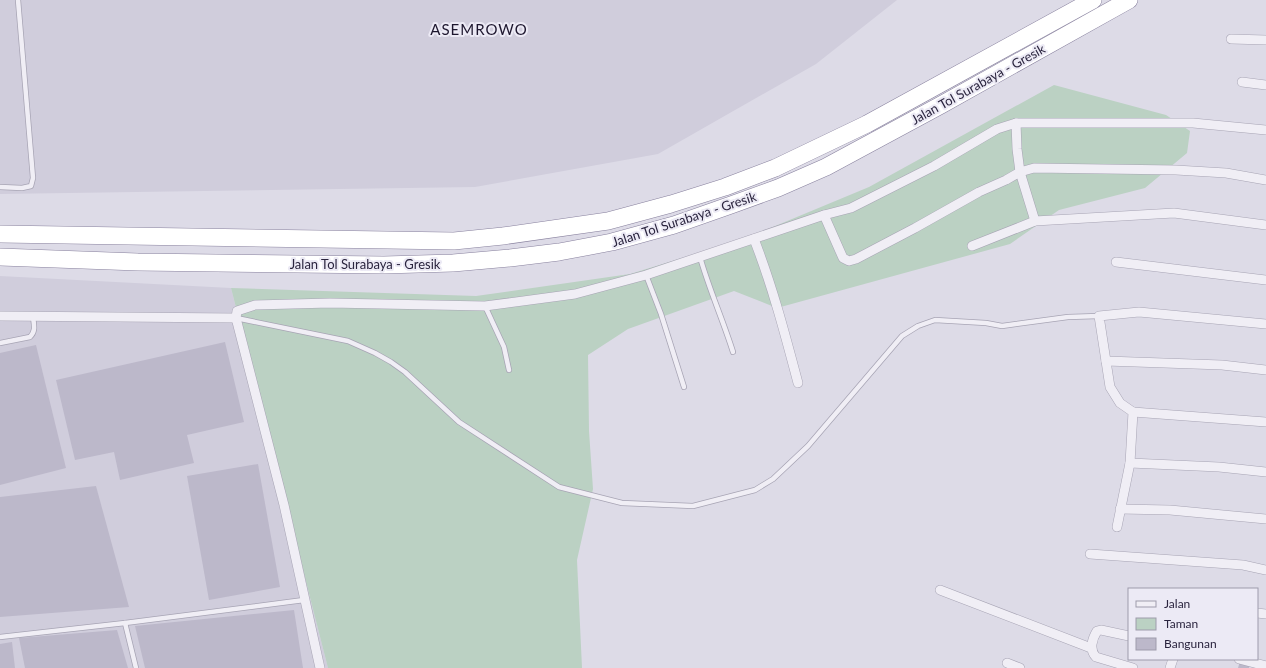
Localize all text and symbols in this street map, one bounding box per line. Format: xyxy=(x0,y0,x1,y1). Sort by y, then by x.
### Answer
district label: ASEMROWO xyxy=(430,20,528,38)
street label: Jalan Tol Surabaya - Gresik xyxy=(908,40,1048,128)
street label: Jalan Tol Surabaya - Gresik xyxy=(610,188,759,250)
street label: Jalan Tol Surabaya - Gresik xyxy=(290,256,441,272)
legend xyxy=(1128,588,1258,660)
text: Jalan xyxy=(1164,596,1190,611)
text: Taman xyxy=(1164,616,1198,631)
text: Bangunan xyxy=(1164,636,1217,651)

